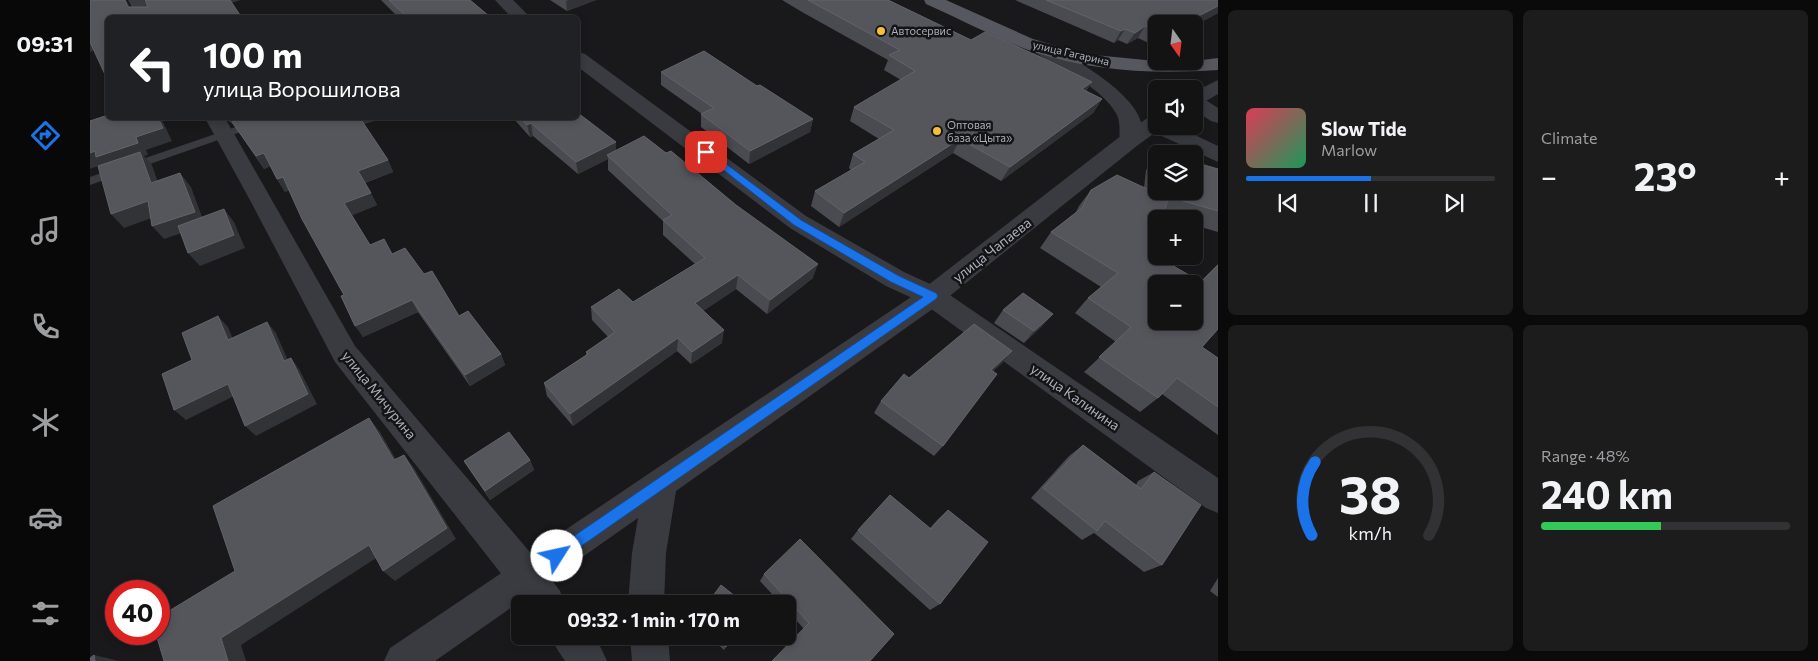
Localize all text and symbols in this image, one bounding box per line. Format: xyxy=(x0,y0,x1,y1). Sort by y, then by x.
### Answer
north arrow xyxy=(1148,15,1202,70)
map controls xyxy=(1148,15,1203,330)
place label: Автосервис xyxy=(891,24,951,37)
marker: Автосервис xyxy=(875,25,887,37)
text: 09:31 xyxy=(17,30,73,57)
text: 100 m xyxy=(203,32,303,75)
icon: left xyxy=(120,35,185,100)
street label: улица Гагарина xyxy=(1031,37,1111,68)
text: улица Ворошилова xyxy=(203,75,401,102)
button: sound xyxy=(1148,80,1203,135)
text: Slow Tide xyxy=(1321,117,1407,140)
icon: directions xyxy=(28,118,63,153)
place label: Оптовая база «Цыта» xyxy=(947,118,1012,144)
marker: Оптовая база «Цыта» xyxy=(931,125,943,137)
text: Climate xyxy=(1541,128,1597,147)
pin xyxy=(685,131,727,173)
icon: arrive xyxy=(692,138,720,166)
text: Marlow xyxy=(1321,140,1377,159)
button: layers xyxy=(1148,145,1203,200)
text: 23° xyxy=(1634,152,1697,199)
text: − xyxy=(1541,159,1557,193)
text: + xyxy=(1774,159,1790,193)
icon: previous xyxy=(1274,189,1302,217)
icon: pause xyxy=(1357,189,1385,217)
icon: next xyxy=(1440,189,1468,217)
button: + xyxy=(1148,210,1203,265)
icon: music xyxy=(28,213,63,248)
street label: улица Чапаева xyxy=(949,214,1034,286)
button: − xyxy=(1148,275,1203,330)
icon: phone xyxy=(28,309,63,344)
street label: улица Мичурина xyxy=(339,347,420,442)
street label: улица Калинина xyxy=(1027,360,1123,434)
icon: climate xyxy=(28,405,63,440)
text: Range · 48% xyxy=(1541,446,1629,465)
text: 38 xyxy=(1339,461,1402,525)
text: 240 km xyxy=(1541,470,1673,517)
icon: car xyxy=(28,500,63,535)
text: km/h xyxy=(1349,522,1392,544)
position arrow xyxy=(530,529,582,581)
speed limit sign: 40 xyxy=(105,580,170,645)
icon: filters xyxy=(28,596,63,631)
text: 09:32 · 1 min · 170 m xyxy=(567,608,740,631)

